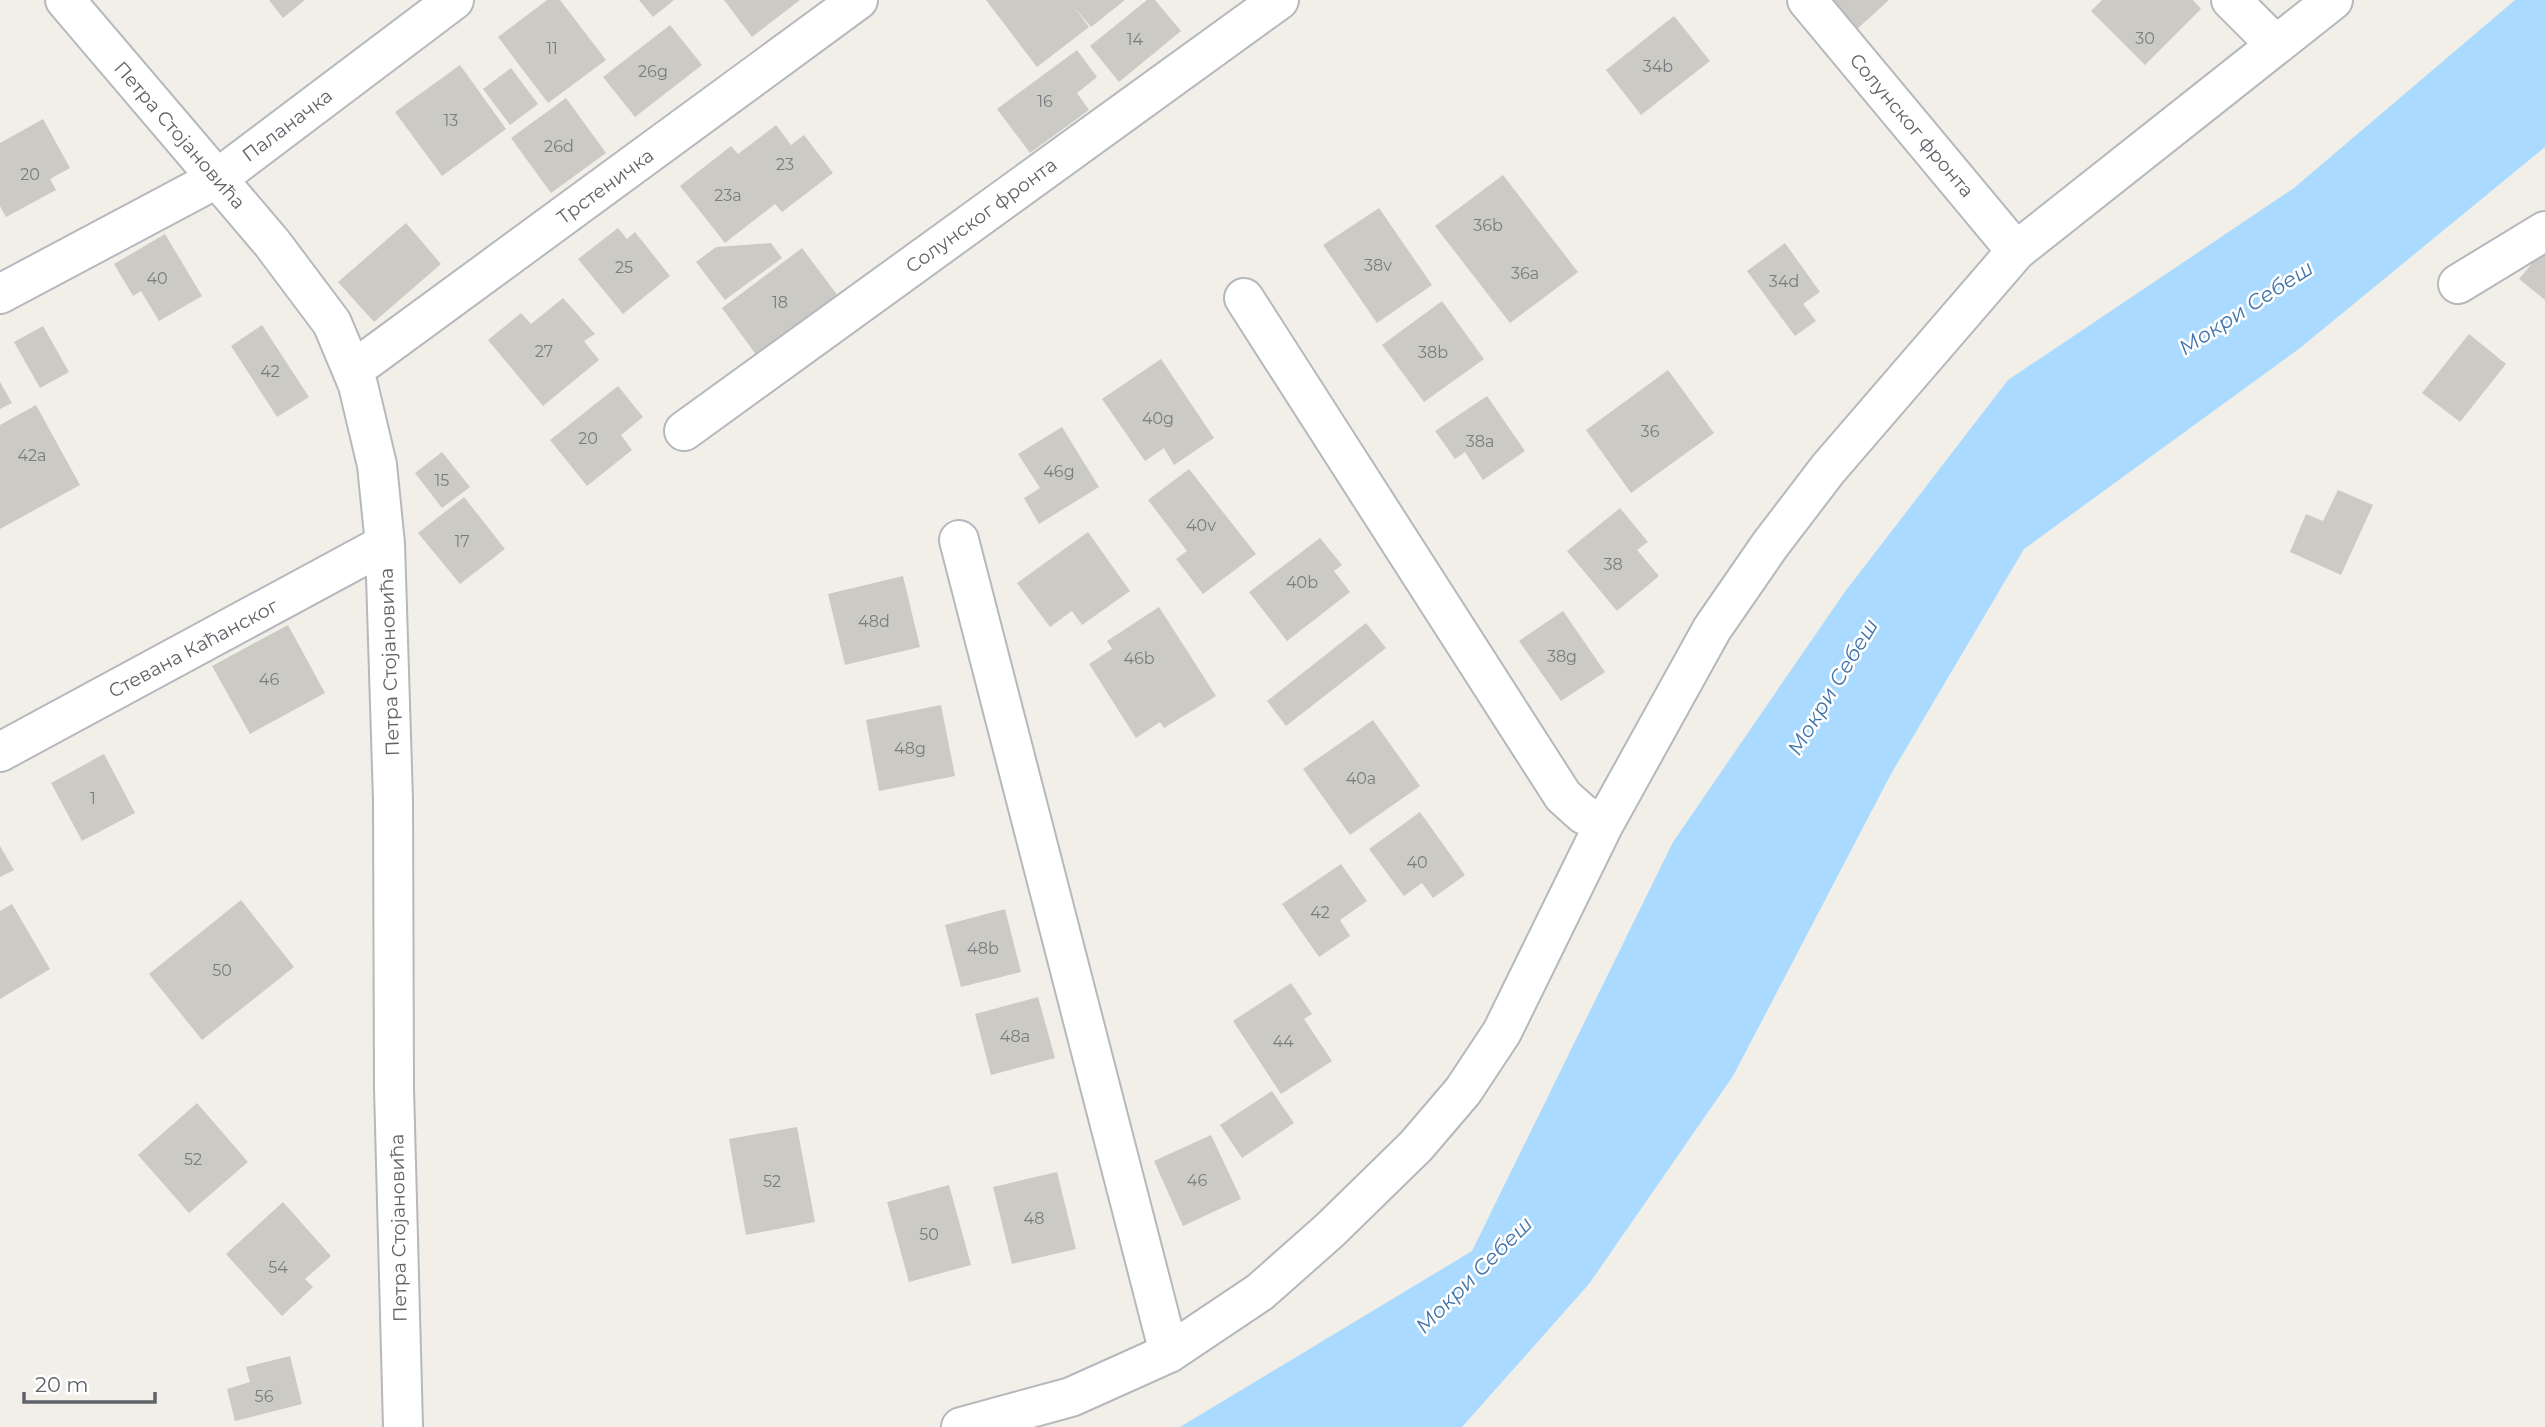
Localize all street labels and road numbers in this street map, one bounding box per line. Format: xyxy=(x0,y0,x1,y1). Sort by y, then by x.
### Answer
street label: Солунског фронта xyxy=(1845,49,1979,202)
street label: Петра Стојановића xyxy=(109,57,250,214)
street label: Паланачка xyxy=(238,84,337,167)
street label: Трстеничка xyxy=(552,144,658,229)
street label: Солунског фронта xyxy=(901,153,1061,278)
street label: Петра Стојановића xyxy=(375,567,404,757)
street label: Стевана Каћанског xyxy=(105,594,282,703)
street label: Петра Стојановића xyxy=(385,1134,412,1322)

